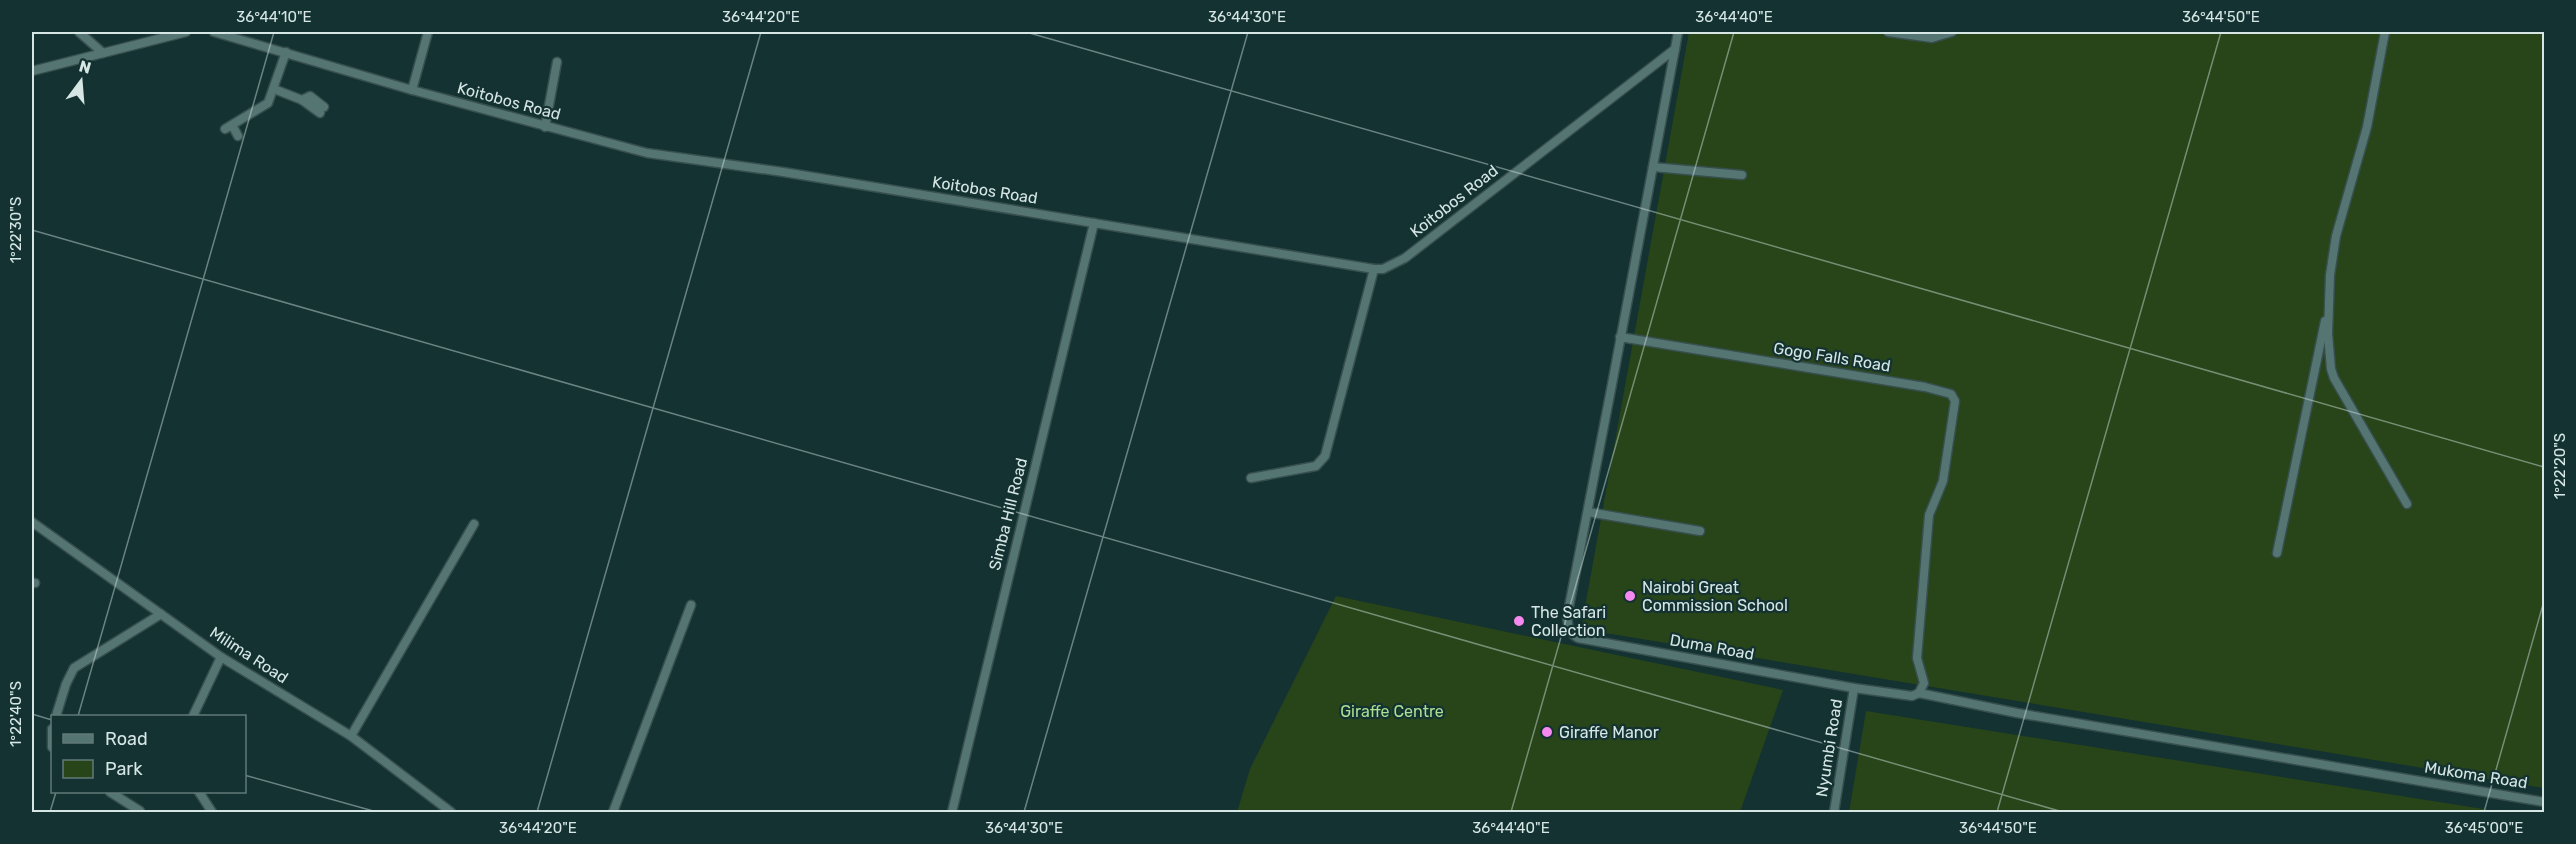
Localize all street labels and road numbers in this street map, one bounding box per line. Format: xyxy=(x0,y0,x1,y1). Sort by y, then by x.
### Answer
street label: Koitobos Road xyxy=(455,78,563,124)
street label: Koitobos Road xyxy=(1406,161,1502,241)
street label: Koitobos Road xyxy=(931,172,1039,208)
street label: Gogo Falls Road xyxy=(1772,338,1892,376)
street label: Simba Hill Road xyxy=(985,456,1031,572)
street label: Milima Road xyxy=(206,623,292,687)
street label: Duma Road xyxy=(1668,630,1756,664)
street label: Nyumbi Road xyxy=(1812,698,1846,798)
street label: Mukoma Road xyxy=(2423,757,2529,793)

